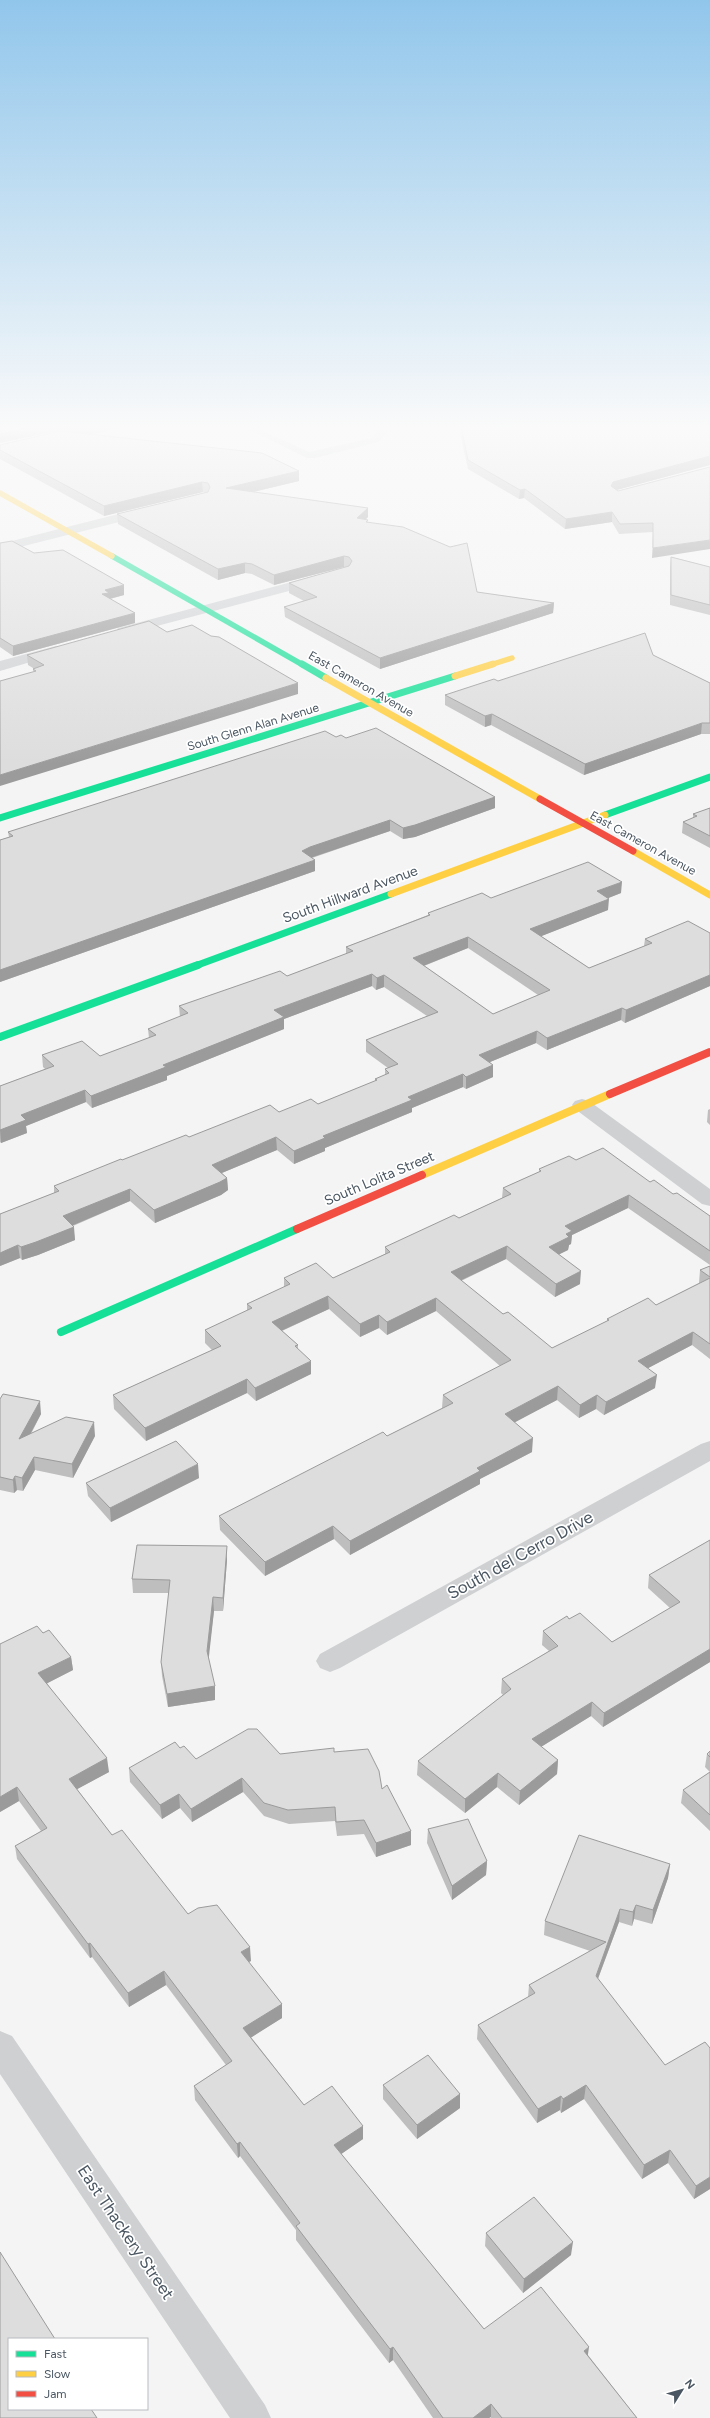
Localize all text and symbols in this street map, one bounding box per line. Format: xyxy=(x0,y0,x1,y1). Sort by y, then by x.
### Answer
street label: East Cameron Avenue xyxy=(306,648,416,720)
street label: South Glenn Alan Avenue xyxy=(185,700,321,754)
street label: East Cameron Avenue xyxy=(588,808,699,878)
street label: South Hillward Avenue xyxy=(280,862,420,927)
street label: South Lolita Street xyxy=(322,1148,437,1209)
street label: South del Cerro Drive xyxy=(444,1507,596,1603)
street label: East Thackery Street xyxy=(74,2161,178,2303)
legend xyxy=(8,2338,148,2410)
text: Fast xyxy=(44,2347,67,2361)
text: Slow xyxy=(44,2367,71,2381)
north arrow xyxy=(662,2370,702,2410)
text: N xyxy=(682,2377,697,2392)
text: Jam xyxy=(44,2387,67,2401)

